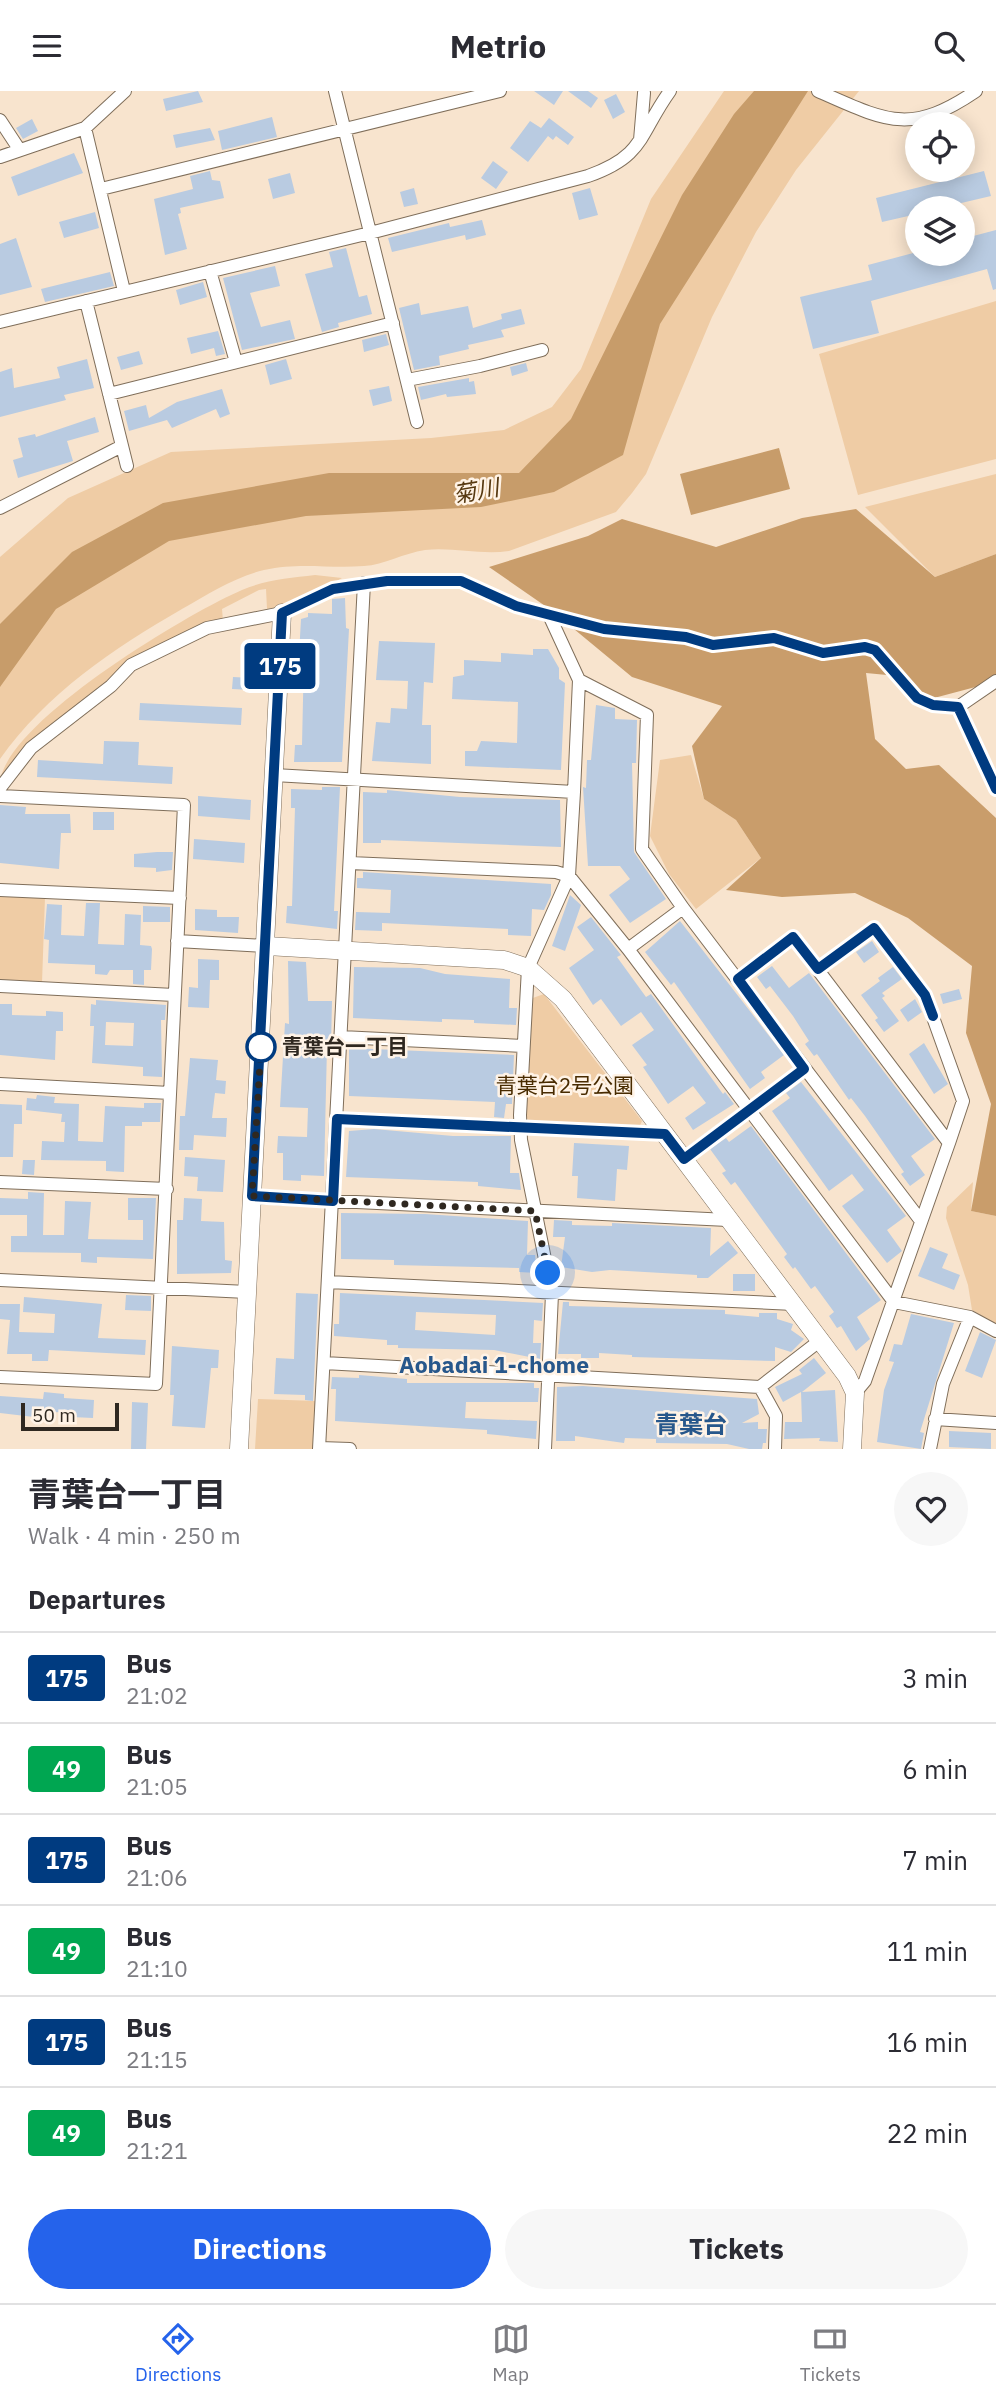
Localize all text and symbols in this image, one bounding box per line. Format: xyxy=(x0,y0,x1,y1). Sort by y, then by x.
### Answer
text: Metrio xyxy=(450,25,546,67)
icon: menu xyxy=(28,27,66,65)
icon: search xyxy=(930,27,968,65)
map controls xyxy=(905,112,975,266)
button: locate xyxy=(905,112,975,182)
button: layers xyxy=(905,196,975,266)
water label: 菊川 xyxy=(451,471,504,509)
line badge: 175 xyxy=(240,643,320,689)
text: 175 xyxy=(258,650,302,682)
marker: 青葉台一丁目 xyxy=(246,1032,276,1062)
place label: 青葉台一丁目 xyxy=(282,1032,408,1060)
park label: 青葉台2号公園 xyxy=(496,1071,634,1099)
your location xyxy=(530,1255,565,1290)
district label: Aobadai 1-chome xyxy=(399,1349,589,1379)
scale bar xyxy=(21,1400,119,1432)
text: 50 m xyxy=(32,1403,76,1427)
district label: 青葉台 xyxy=(655,1408,727,1440)
text: 青葉台一丁目 xyxy=(28,1472,226,1515)
button: heart xyxy=(894,1472,968,1546)
text: Walk · 4 min · 250 m xyxy=(28,1520,241,1550)
text: Departures xyxy=(28,1582,166,1616)
text: Bus xyxy=(126,1646,172,1680)
text: 3 min xyxy=(902,1661,968,1695)
text: 175 xyxy=(45,1662,88,1694)
text: 21:02 xyxy=(126,1680,188,1710)
text: Bus xyxy=(126,1737,172,1771)
text: 6 min xyxy=(902,1752,968,1786)
text: 49 xyxy=(52,1753,81,1785)
text: 21:05 xyxy=(126,1771,188,1801)
text: Bus xyxy=(126,1828,172,1862)
text: 7 min xyxy=(902,1843,968,1877)
text: 175 xyxy=(45,1844,88,1876)
text: 21:06 xyxy=(126,1862,188,1892)
text: Bus xyxy=(126,1919,172,1953)
text: 11 min xyxy=(887,1934,968,1968)
text: 49 xyxy=(52,1935,81,1967)
text: 21:10 xyxy=(126,1953,188,1983)
text: Bus xyxy=(126,2010,172,2044)
text: 16 min xyxy=(887,2025,968,2059)
text: 175 xyxy=(45,2026,88,2058)
text: 21:15 xyxy=(126,2044,188,2074)
text: Bus xyxy=(126,2101,172,2135)
text: 22 min xyxy=(887,2116,968,2150)
text: 49 xyxy=(52,2117,81,2149)
text: 21:21 xyxy=(126,2135,188,2165)
button: Directions xyxy=(28,2209,491,2289)
button: Tickets xyxy=(505,2209,968,2289)
tab: Directions xyxy=(135,2320,222,2386)
tab: Map xyxy=(492,2320,530,2386)
tab: Tickets xyxy=(800,2320,861,2386)

